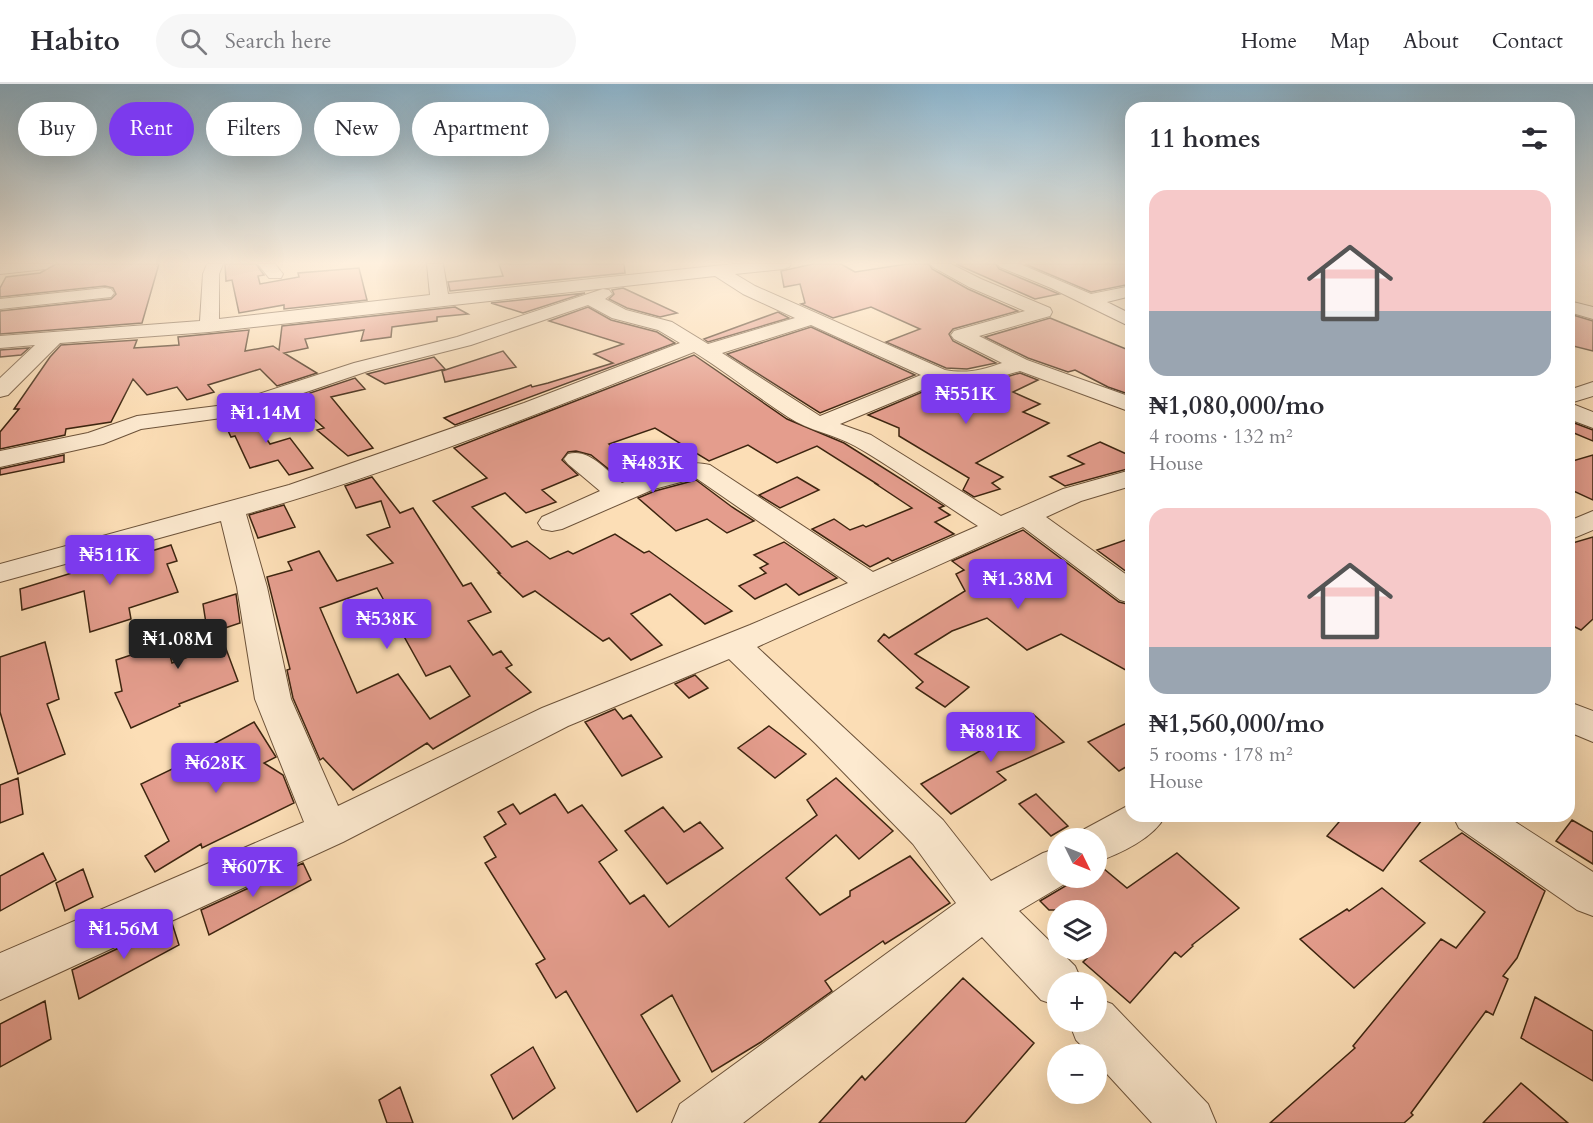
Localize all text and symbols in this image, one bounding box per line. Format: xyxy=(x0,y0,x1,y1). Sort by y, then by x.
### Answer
search box xyxy=(156,14,576,68)
text: Habito xyxy=(30,22,120,60)
icon: search xyxy=(177,25,210,58)
text: Search here xyxy=(225,26,331,56)
text: Home xyxy=(1241,27,1297,56)
text: Map xyxy=(1330,27,1370,56)
text: About xyxy=(1403,27,1459,56)
text: Contact xyxy=(1492,27,1563,56)
chip: Buy xyxy=(18,102,97,156)
chip: Rent xyxy=(109,102,194,156)
chip: Filters xyxy=(206,102,302,156)
chip: New xyxy=(314,102,400,156)
chip: Apartment xyxy=(412,102,549,156)
text: 11 homes xyxy=(1149,121,1260,156)
icon: filters xyxy=(1518,122,1551,155)
icon: home xyxy=(1296,229,1404,337)
pin: ₦551K xyxy=(924,374,1008,425)
text: ₦551K xyxy=(935,380,997,407)
text: ₦1,080,000/mo xyxy=(1149,388,1325,423)
pin: ₦1.14M xyxy=(217,393,315,444)
text: ₦1.14M xyxy=(231,399,301,426)
text: 4 rooms · 132 m² xyxy=(1149,423,1293,450)
pin: ₦483K xyxy=(611,443,695,494)
text: ₦483K xyxy=(622,449,684,476)
text: House xyxy=(1149,450,1203,477)
pin: ₦511K xyxy=(68,535,152,586)
text: ₦511K xyxy=(79,541,141,568)
icon: home xyxy=(1296,547,1404,655)
pin: ₦1.38M xyxy=(969,559,1067,610)
text: ₦1.38M xyxy=(983,565,1053,592)
pin: ₦538K xyxy=(345,599,429,650)
text: ₦538K xyxy=(356,605,418,632)
pin: ₦1.08M xyxy=(129,619,227,670)
text: ₦1.08M xyxy=(143,625,213,652)
text: ₦1,560,000/mo xyxy=(1149,706,1325,741)
pin: ₦881K xyxy=(949,712,1033,763)
text: ₦881K xyxy=(960,718,1022,745)
text: 5 rooms · 178 m² xyxy=(1149,741,1293,768)
pin: ₦628K xyxy=(174,743,258,794)
text: ₦628K xyxy=(185,749,247,776)
text: House xyxy=(1149,768,1203,795)
north arrow xyxy=(1047,828,1107,888)
map controls xyxy=(1047,828,1107,1104)
pin: ₦607K xyxy=(211,847,295,898)
text: ₦607K xyxy=(222,853,284,880)
button: layers xyxy=(1047,900,1107,960)
pin: ₦1.56M xyxy=(75,909,173,960)
text: ₦1.56M xyxy=(89,915,159,942)
button: + xyxy=(1047,972,1107,1032)
button: − xyxy=(1047,1044,1107,1104)

